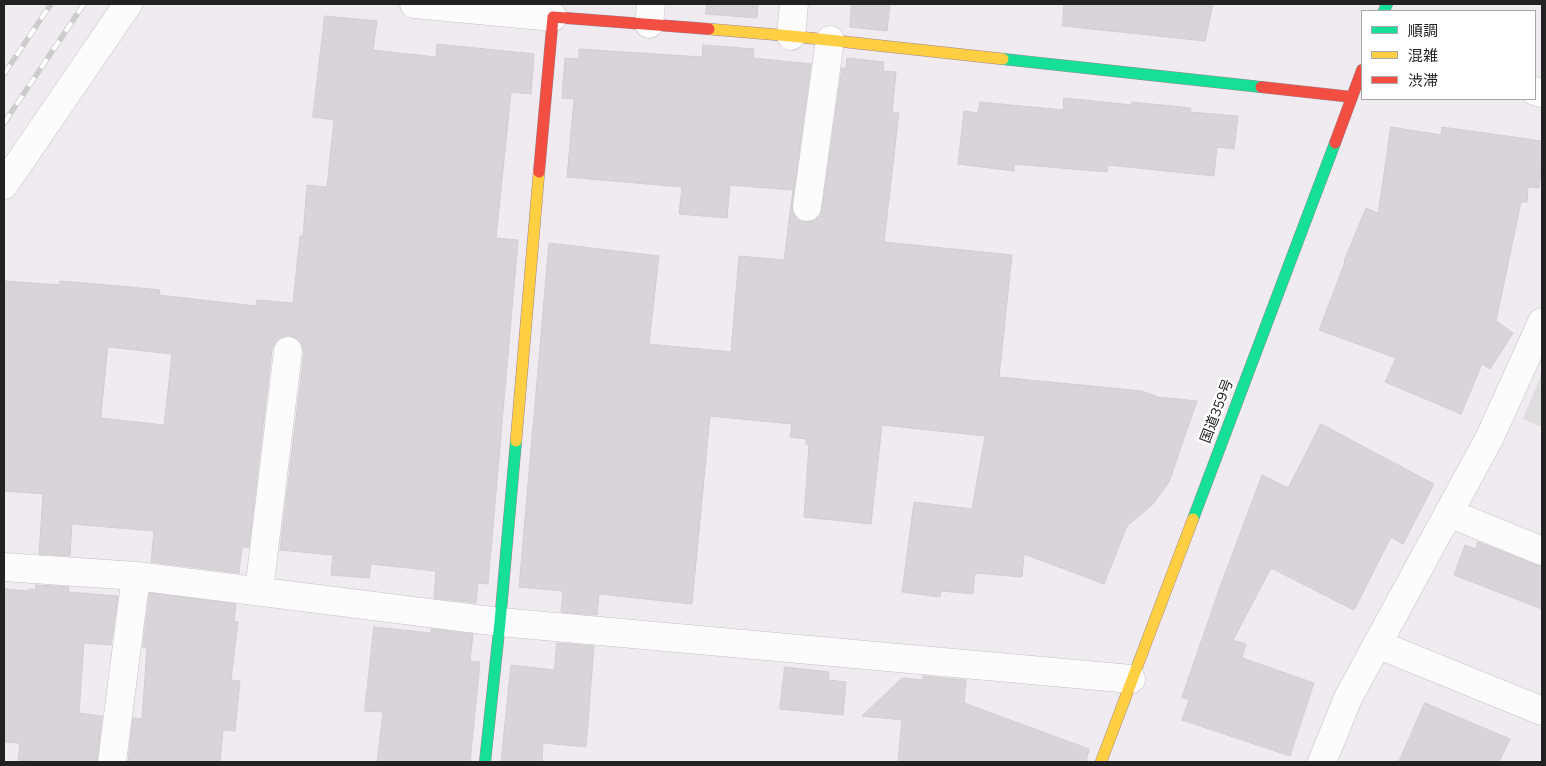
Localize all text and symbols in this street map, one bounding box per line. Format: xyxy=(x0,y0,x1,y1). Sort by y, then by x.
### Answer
legend xyxy=(1361,10,1536,100)
text: 順調 xyxy=(1408,21,1438,40)
text: 混雑 xyxy=(1408,46,1438,65)
text: 渋滞 xyxy=(1408,71,1438,90)
street label: 国道359号 xyxy=(1197,377,1237,445)

